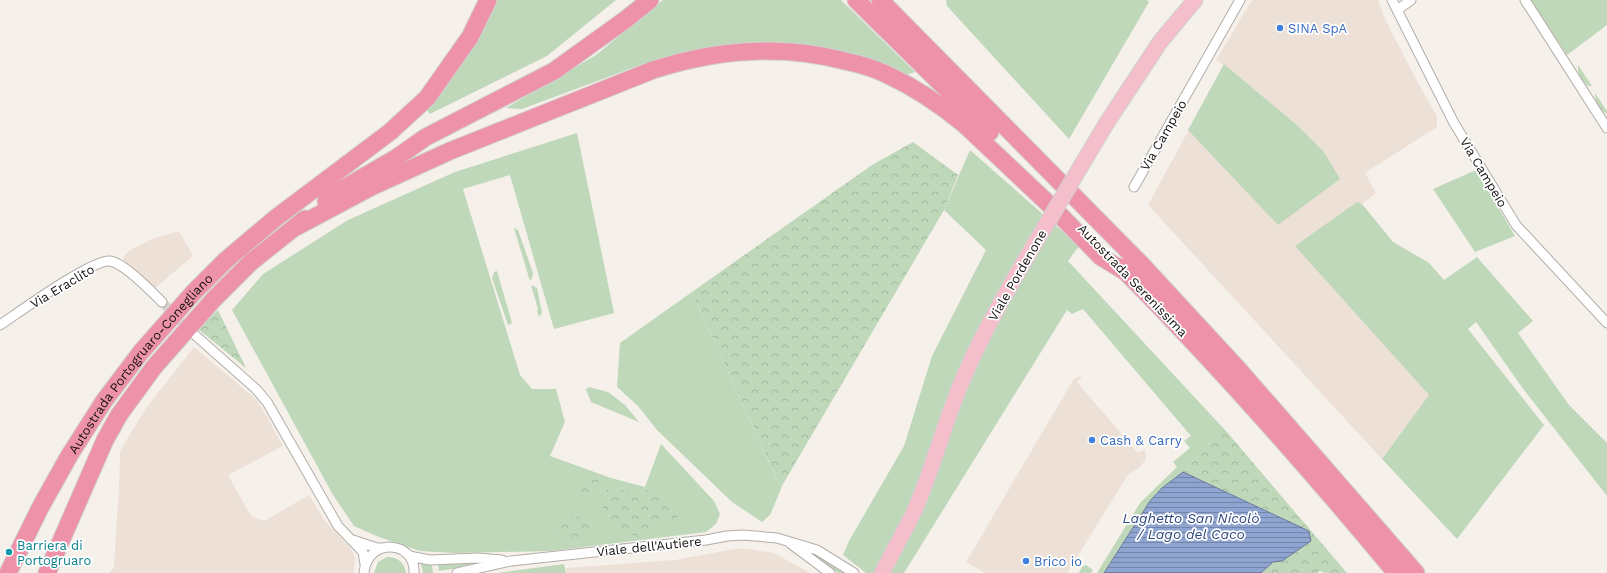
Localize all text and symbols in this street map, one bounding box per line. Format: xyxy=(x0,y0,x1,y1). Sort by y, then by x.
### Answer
place label: SINA SpA xyxy=(1288,21,1348,36)
marker: SINA SpA xyxy=(1275,23,1285,33)
street label: Via Campeio xyxy=(1137,97,1190,173)
street label: Via Campeio xyxy=(1457,135,1510,210)
street label: Autostrada Serenissima xyxy=(1075,221,1191,340)
street label: Viale Pordenone xyxy=(985,227,1050,324)
street label: Via Eraclito xyxy=(27,261,97,311)
street label: Autostrada Portogruaro-Conegliano xyxy=(65,271,216,457)
place label: Cash & Carry xyxy=(1100,433,1182,448)
marker: Cash & Carry xyxy=(1087,435,1097,445)
water label: Laghetto San Nicolò / Lago del Caco xyxy=(1122,510,1260,542)
street label: Viale dell'Autiere xyxy=(596,534,702,559)
place label: Barriera di Portogruaro xyxy=(17,538,91,568)
marker: Barriera di Portogruaro xyxy=(4,547,14,557)
place label: Brico io xyxy=(1034,554,1082,569)
marker: Brico io xyxy=(1021,556,1031,566)

